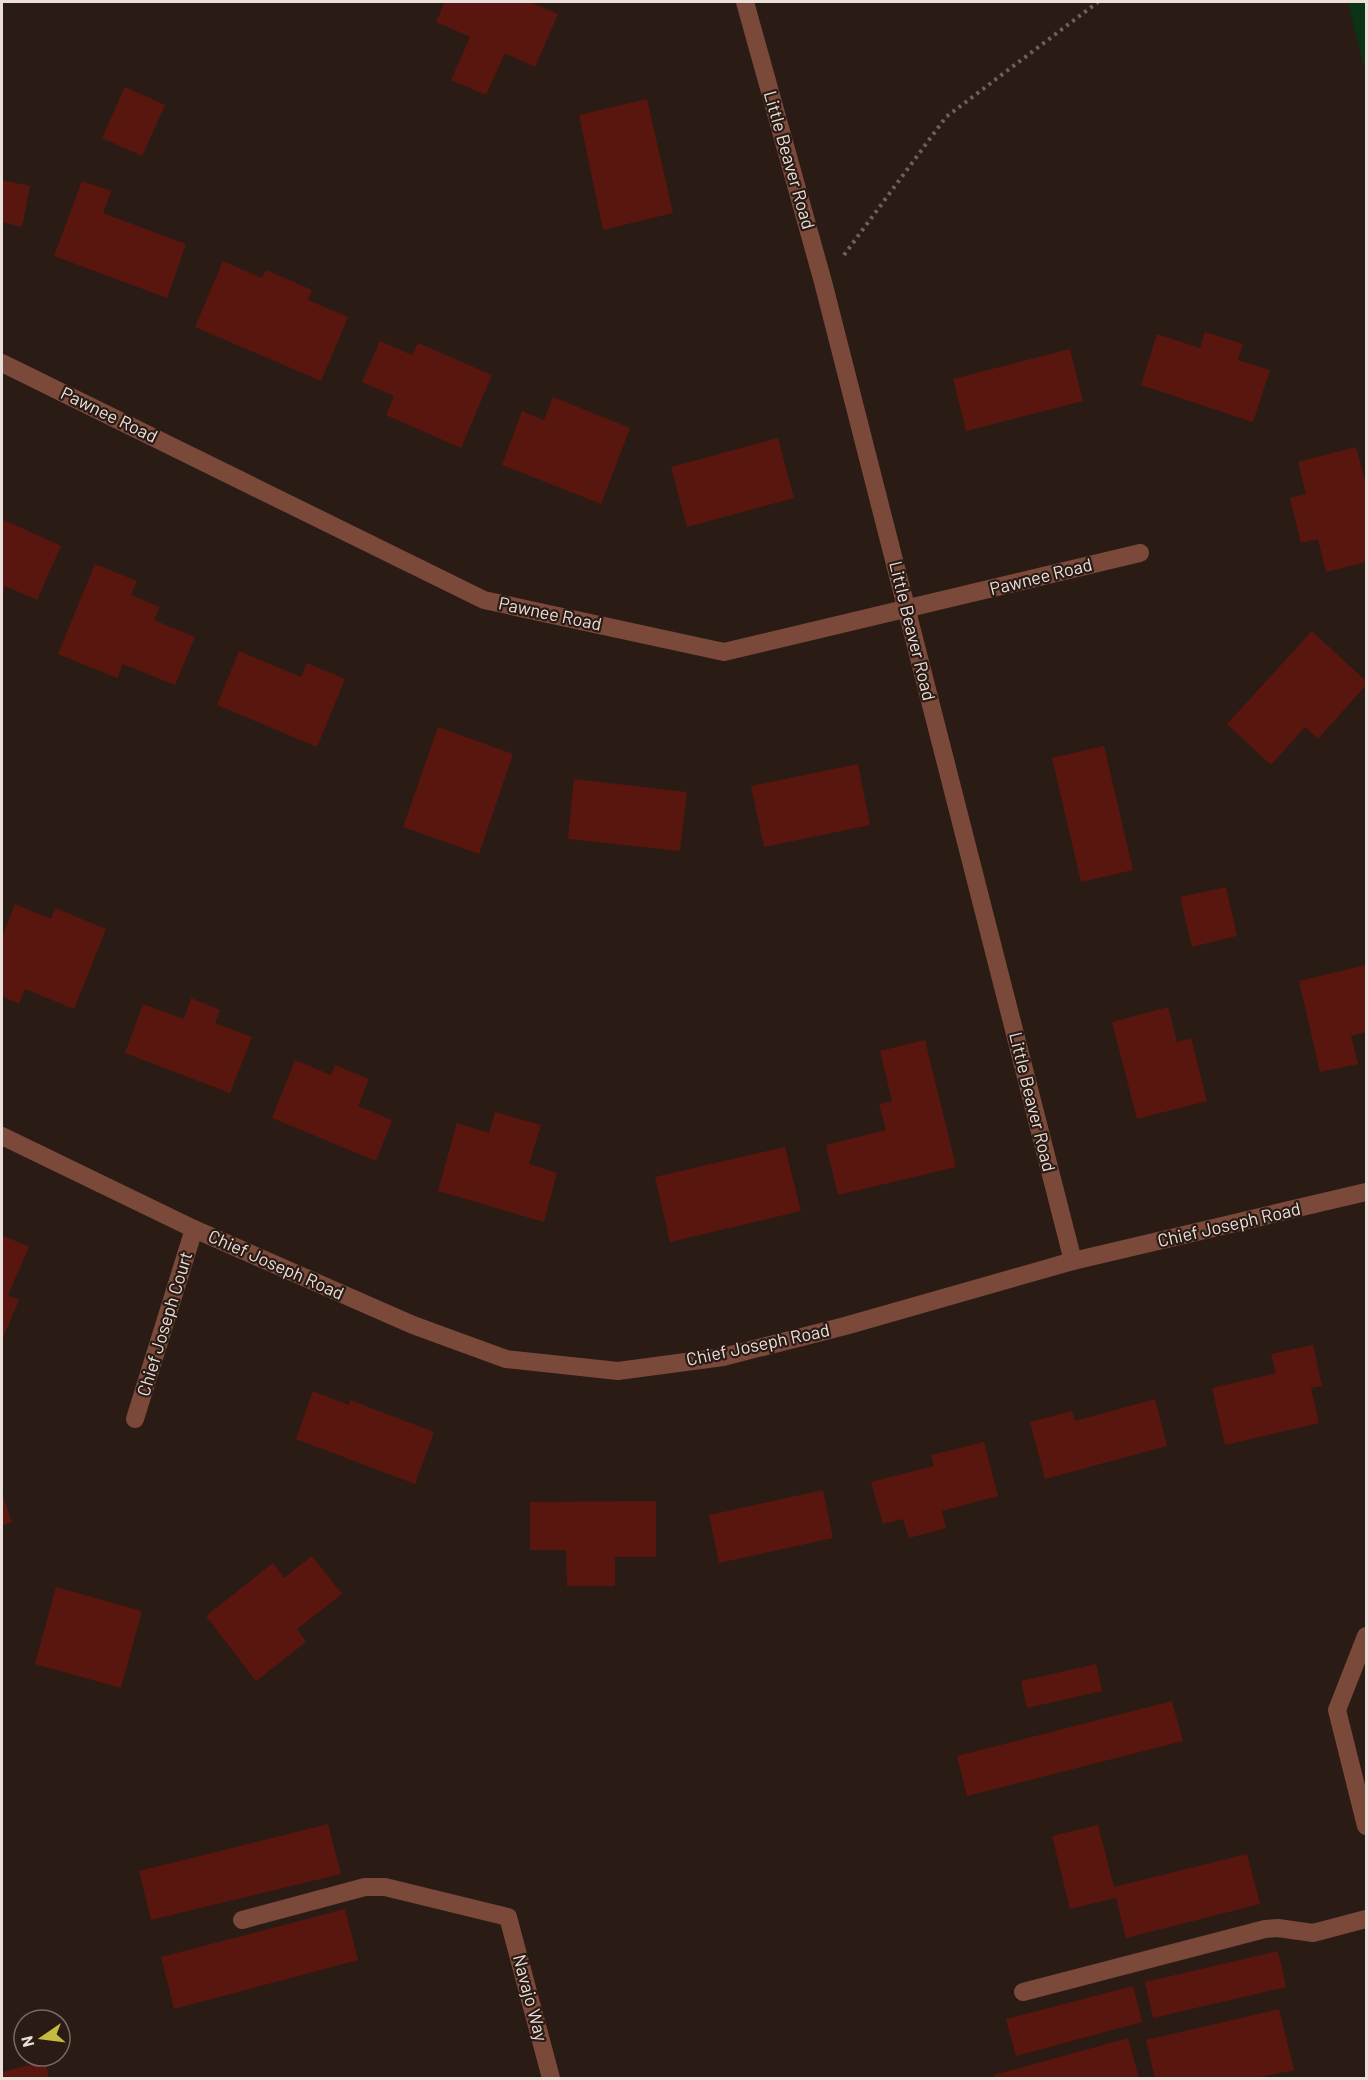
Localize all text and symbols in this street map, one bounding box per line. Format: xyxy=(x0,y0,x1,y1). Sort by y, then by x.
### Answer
street label: Little Beaver Road xyxy=(760,88,820,231)
street label: Pawnee Road xyxy=(57,381,161,447)
street label: Pawnee Road xyxy=(987,553,1094,599)
street label: Little Beaver Road xyxy=(885,559,941,703)
street label: Pawnee Road xyxy=(497,591,604,635)
street label: Little Beaver Road xyxy=(1005,1030,1061,1174)
street label: Chief Joseph Road xyxy=(1155,1197,1302,1251)
street label: Chief Joseph Road xyxy=(205,1224,348,1304)
street label: Chief Joseph Court xyxy=(132,1249,197,1399)
street label: Chief Joseph Road xyxy=(684,1318,832,1370)
street label: Navajo Way xyxy=(509,1952,553,2044)
north arrow xyxy=(12,2008,72,2068)
text: N xyxy=(16,2034,37,2049)

